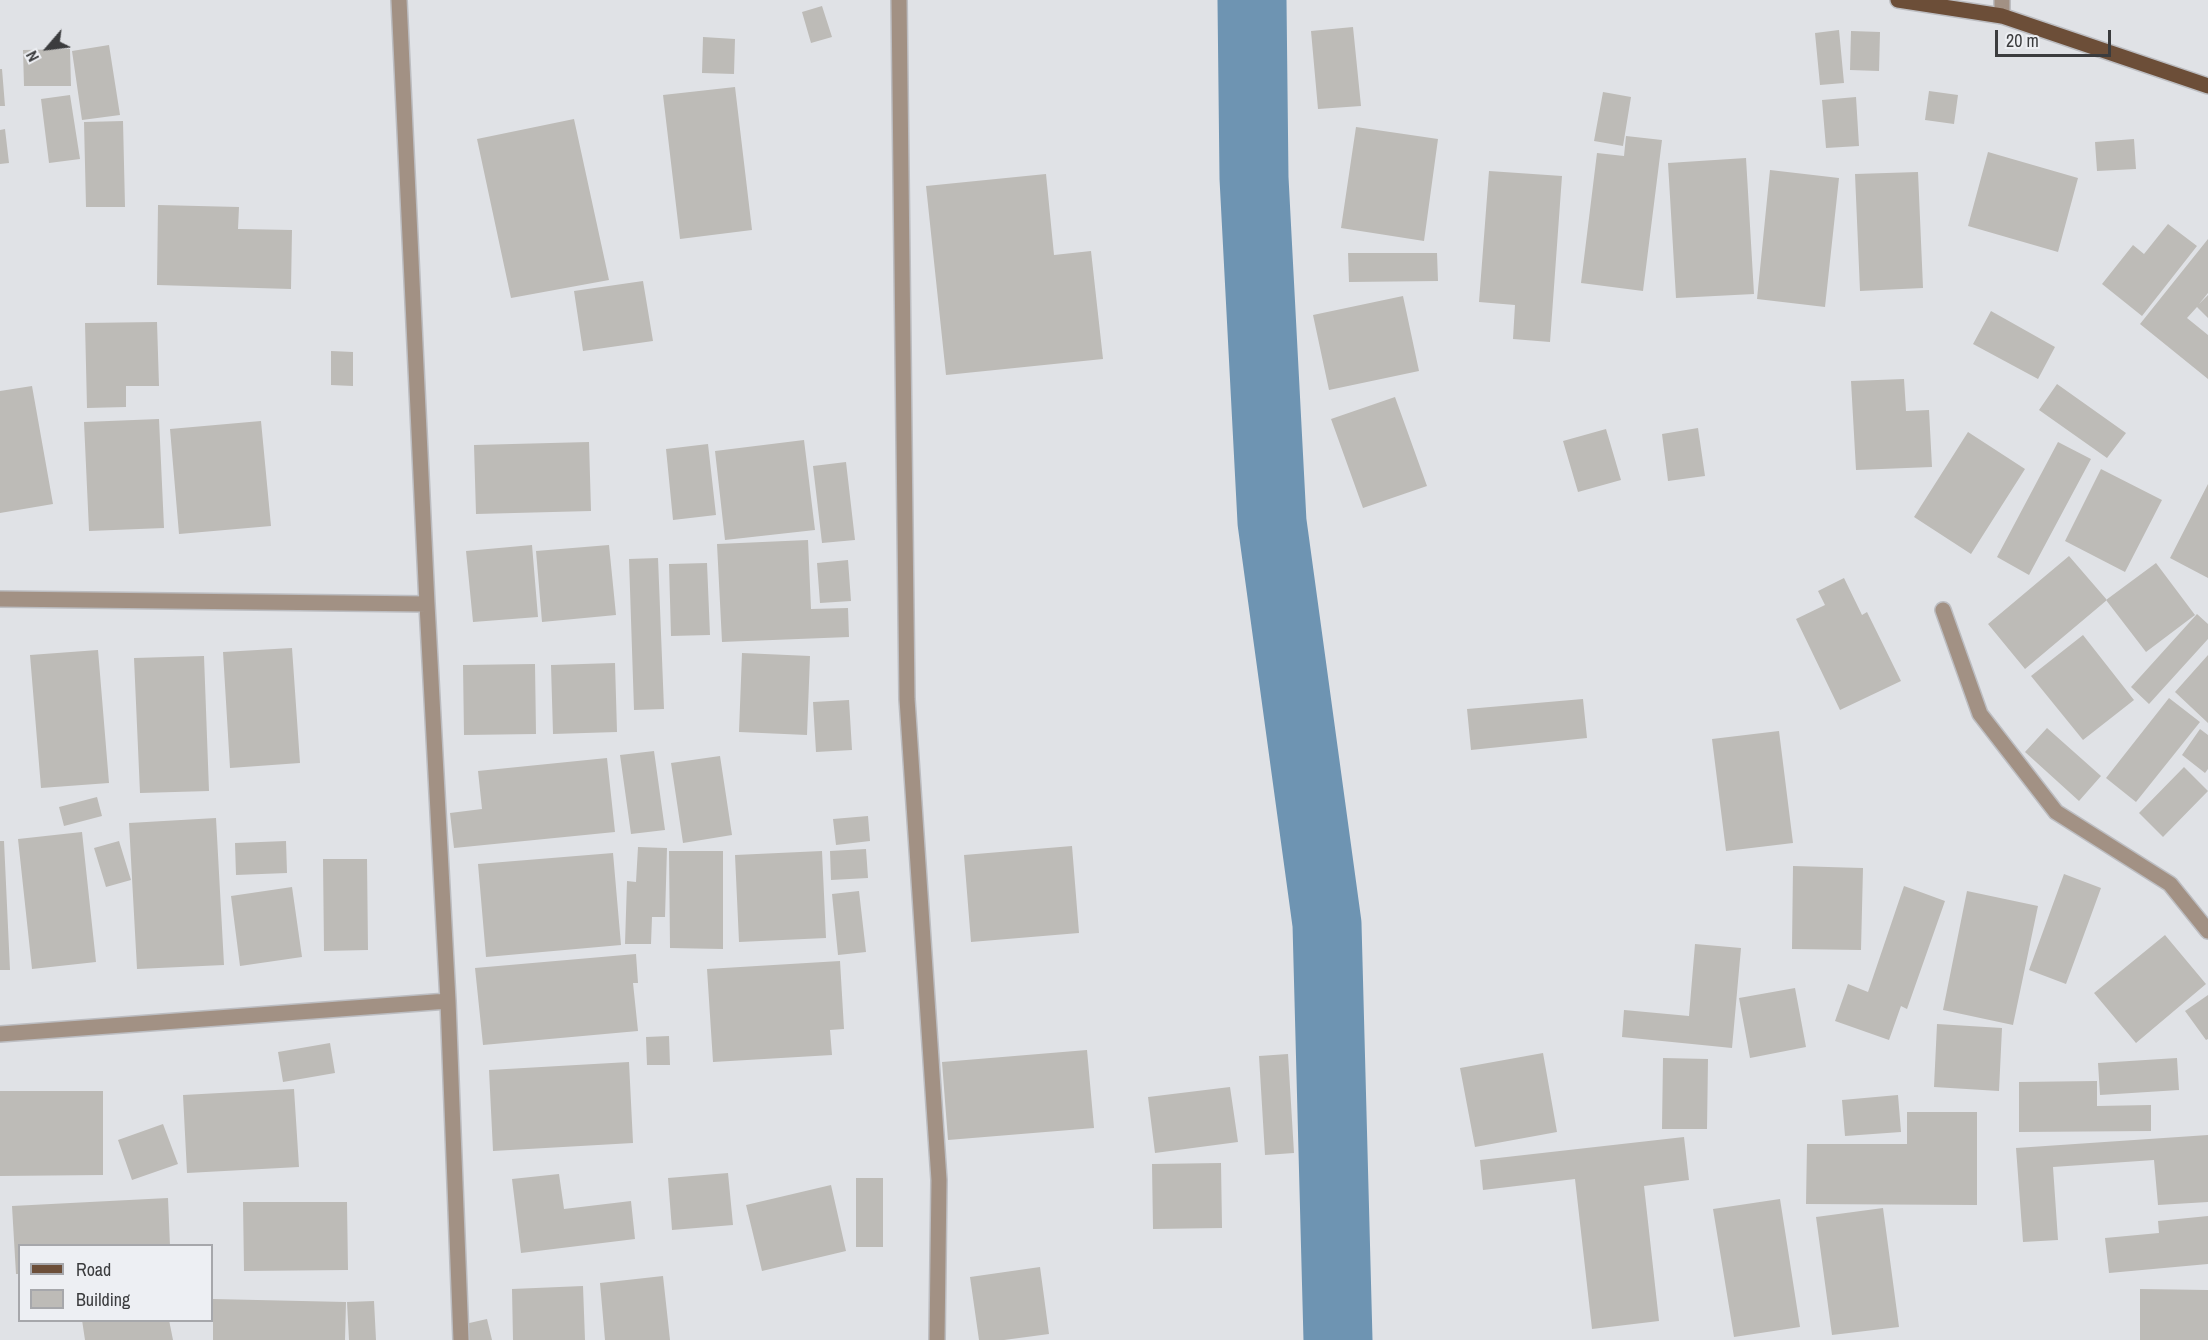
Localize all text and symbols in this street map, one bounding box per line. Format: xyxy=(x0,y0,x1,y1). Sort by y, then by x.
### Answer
north arrow xyxy=(18,18,78,78)
scale bar xyxy=(1998,18,2114,56)
text: 20 m xyxy=(2006,28,2039,53)
text: N xyxy=(20,47,44,66)
legend xyxy=(18,1244,213,1322)
text: Road xyxy=(76,1257,111,1282)
text: Building xyxy=(76,1287,130,1312)

